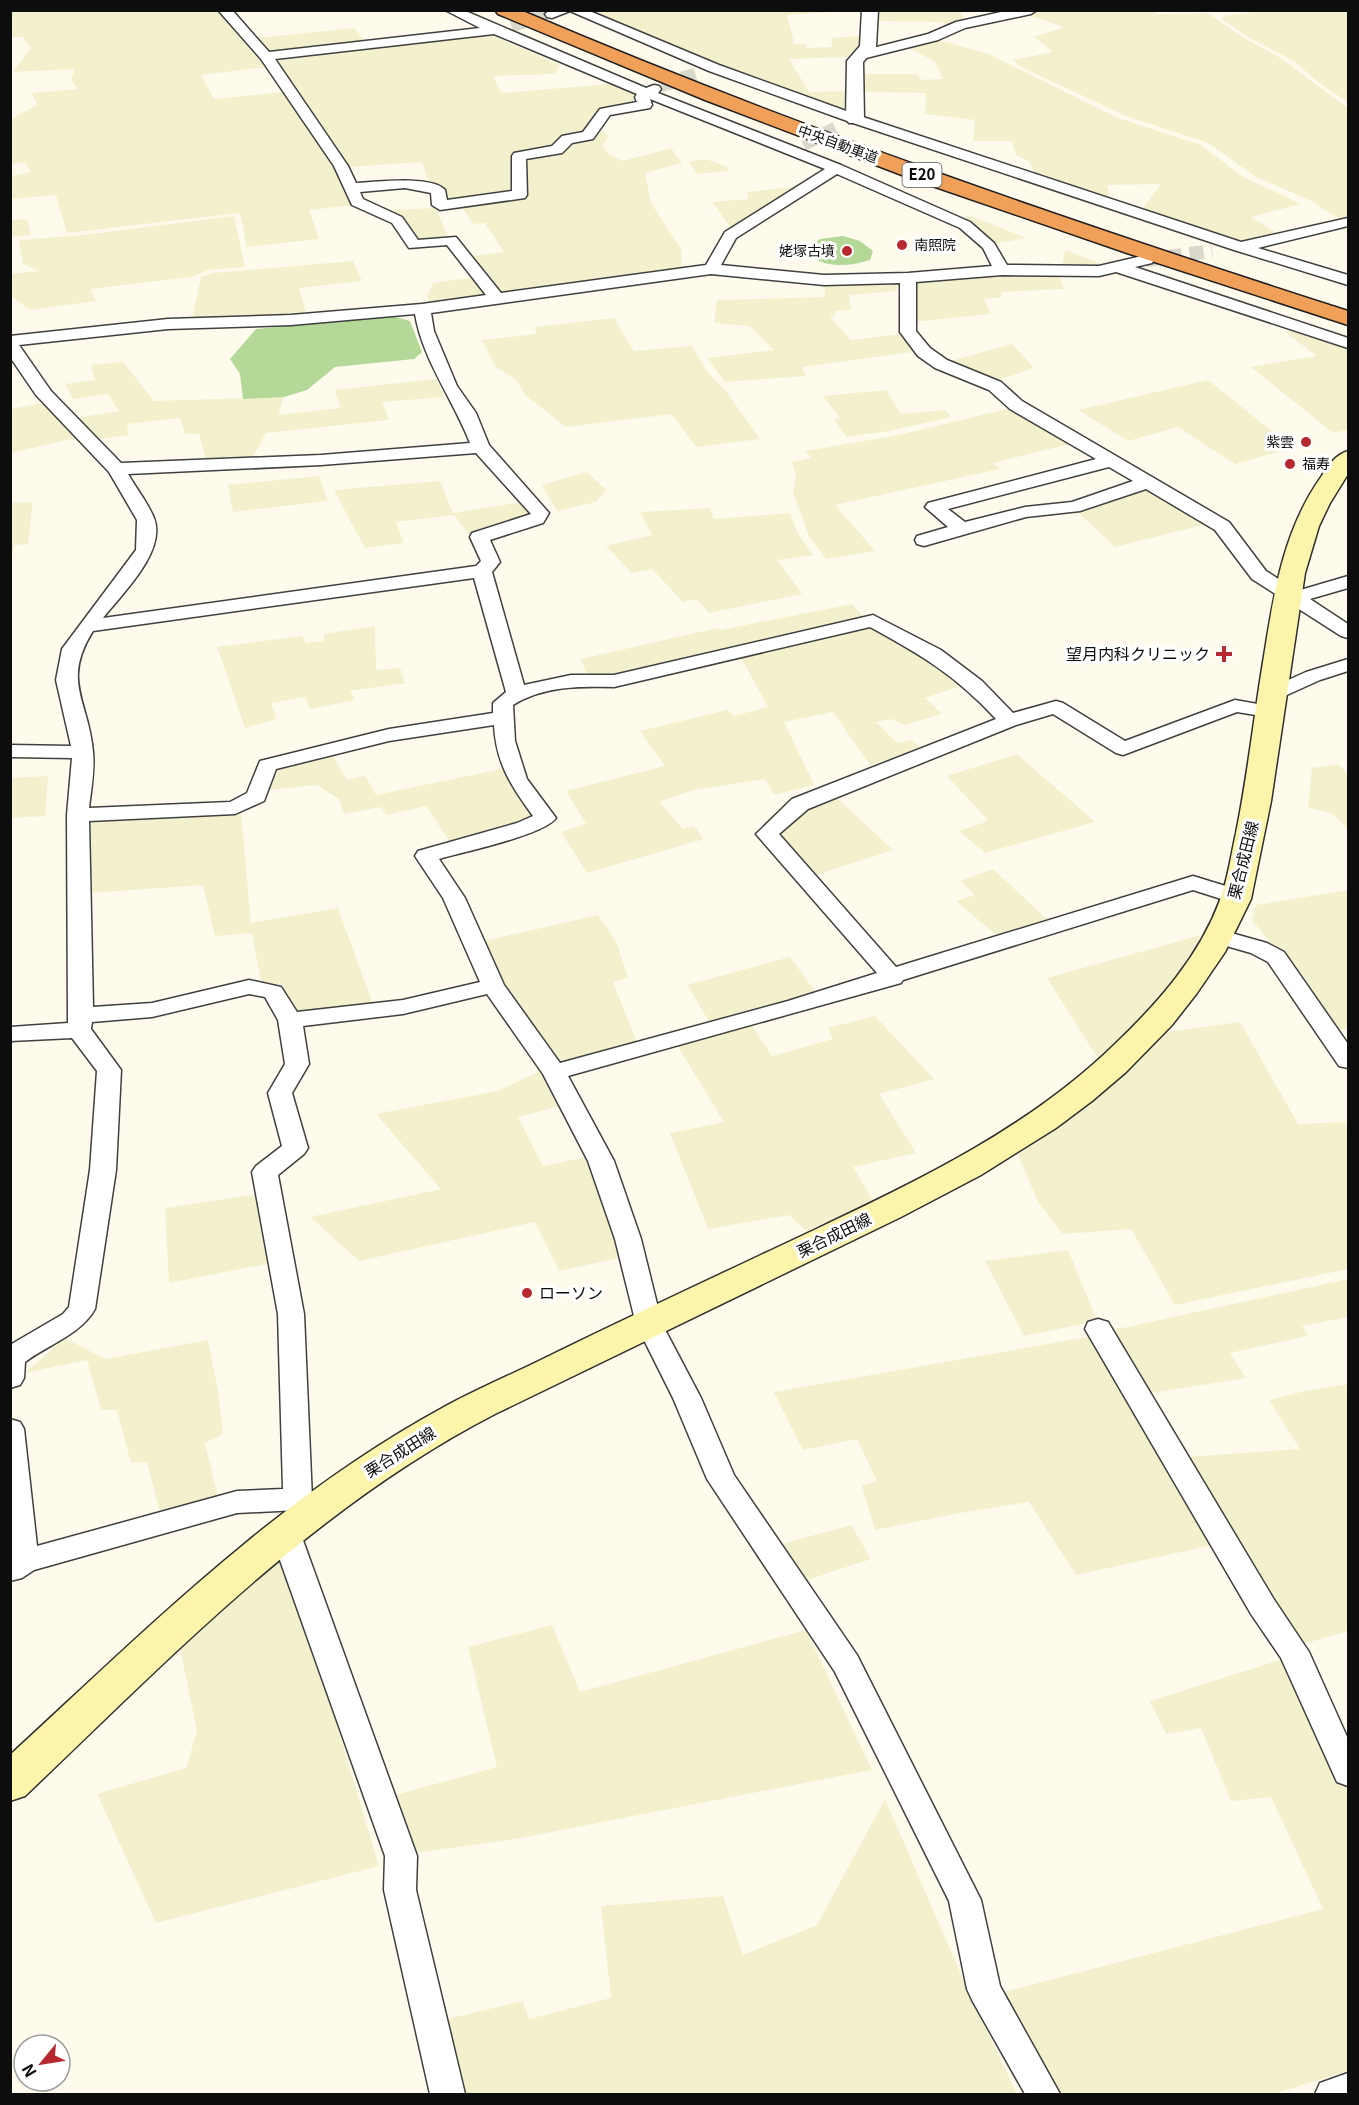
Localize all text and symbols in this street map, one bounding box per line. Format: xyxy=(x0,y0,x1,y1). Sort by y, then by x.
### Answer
street label: 中央自動車道 xyxy=(795,119,881,167)
road number: E20 xyxy=(902,163,942,187)
place label: 南照院 xyxy=(914,234,956,254)
marker: 南照院 xyxy=(895,238,909,252)
place label: 姥塚古墳 xyxy=(779,240,835,260)
marker: 姥塚古墳 xyxy=(840,244,854,258)
place label: 紫雲 xyxy=(1266,431,1294,451)
marker: 紫雲 xyxy=(1299,435,1313,449)
place label: 福寿 xyxy=(1302,453,1330,473)
marker: 福寿 xyxy=(1283,457,1297,471)
place label: 望月内科クリニック xyxy=(1066,641,1210,665)
marker: 望月内科クリニック xyxy=(1215,645,1233,663)
street label: 栗合成田線 xyxy=(1221,818,1263,901)
street label: 栗合成田線 xyxy=(792,1206,875,1262)
place label: ローソン xyxy=(539,1280,603,1304)
marker: ローソン xyxy=(520,1286,534,1300)
street label: 栗合成田線 xyxy=(359,1420,440,1483)
north arrow xyxy=(12,2033,72,2093)
text: N xyxy=(15,2060,42,2082)

